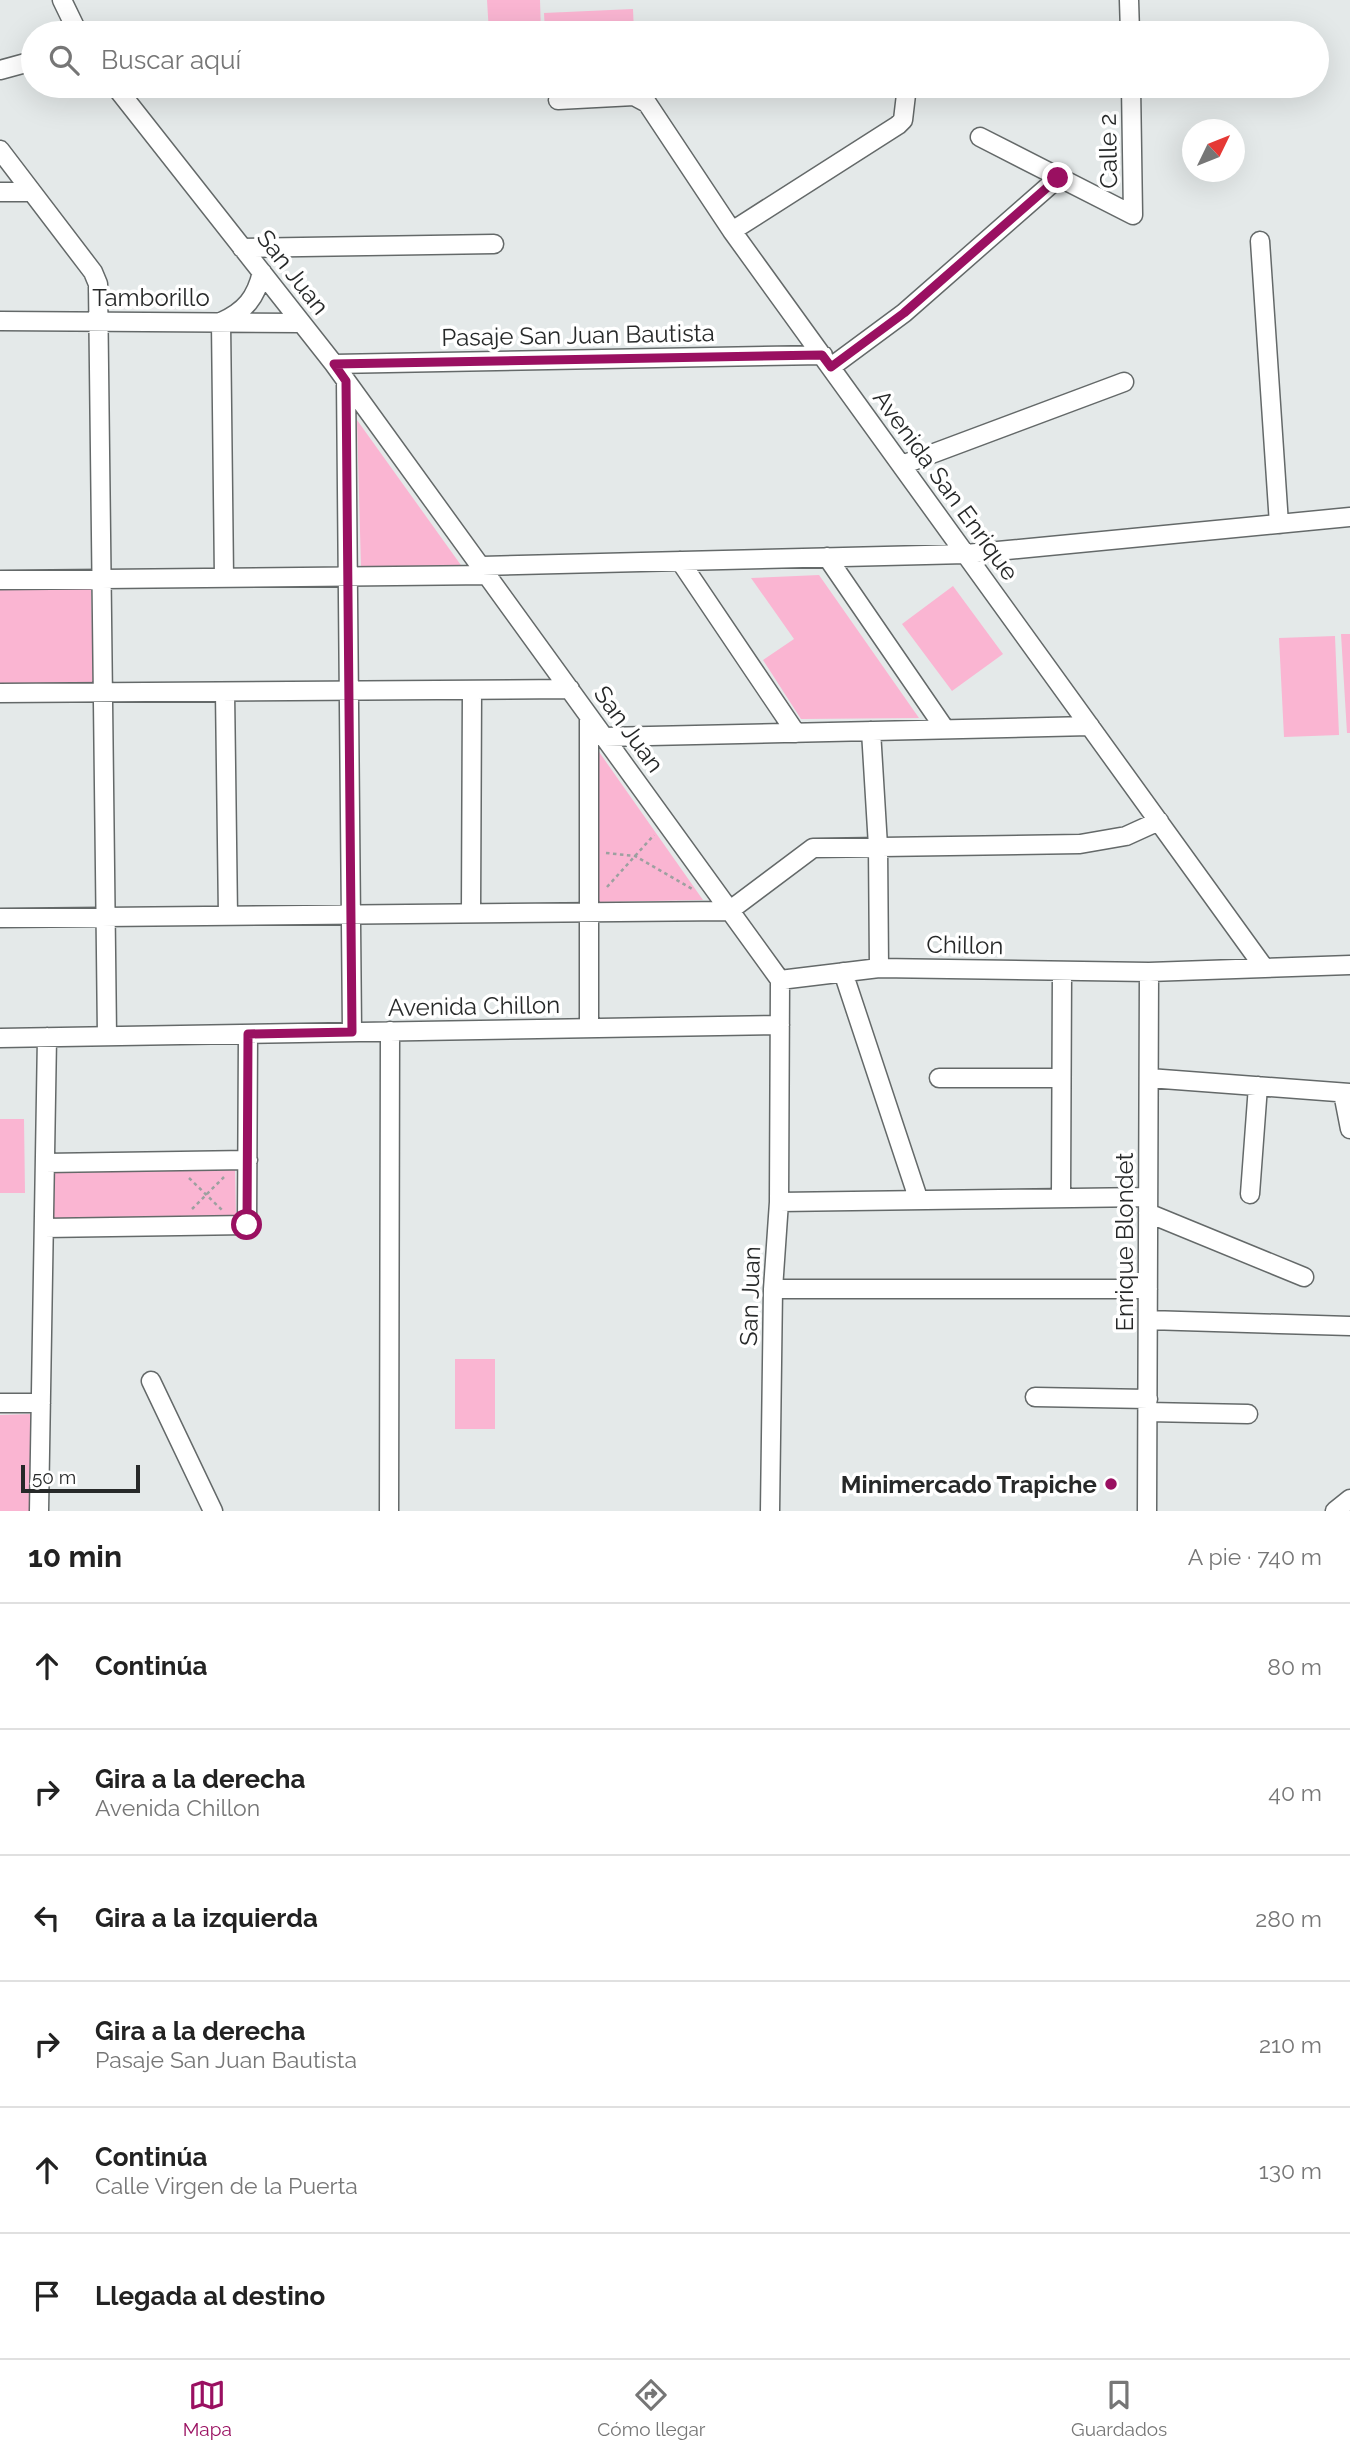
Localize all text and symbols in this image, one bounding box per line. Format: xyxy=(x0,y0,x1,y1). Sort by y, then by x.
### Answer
search box xyxy=(21,21,1329,98)
icon: search xyxy=(45,41,83,79)
text: Buscar aquí xyxy=(101,45,241,75)
street label: Calle 2 xyxy=(1093,113,1123,189)
north arrow xyxy=(1182,119,1245,182)
route end xyxy=(1042,162,1073,193)
street label: San Juan xyxy=(251,224,335,320)
street label: Tamborillo xyxy=(92,283,210,312)
street label: Pasaje San Juan Bautista xyxy=(441,318,715,352)
street label: Avenida San Enrique xyxy=(867,384,1025,586)
street label: San Juan xyxy=(588,680,670,778)
street label: Chillon xyxy=(926,930,1004,960)
street label: Avenida Chillon xyxy=(388,990,560,1022)
street label: Enrique Blondet xyxy=(1110,1152,1139,1332)
route start xyxy=(231,1209,262,1240)
street label: San Juan xyxy=(734,1246,766,1346)
scale bar xyxy=(21,1462,140,1494)
text: 50 m xyxy=(32,1466,76,1488)
place label: Minimercado Trapiche xyxy=(841,1470,1097,1499)
marker: Minimercado Trapiche xyxy=(1103,1476,1119,1492)
text: 10 min xyxy=(28,1539,122,1574)
text: A pie · 740 m xyxy=(1188,1543,1322,1570)
icon: ahead xyxy=(28,1647,66,1685)
text: Continúa xyxy=(95,1651,207,1681)
text: 80 m xyxy=(1267,1653,1322,1680)
text: Gira a la derecha xyxy=(95,1764,305,1794)
icon: right xyxy=(28,1773,66,1811)
text: 40 m xyxy=(1268,1779,1322,1806)
text: Avenida Chillon xyxy=(95,1794,260,1821)
icon: left xyxy=(28,1899,66,1937)
text: Gira a la izquierda xyxy=(95,1903,318,1933)
text: 280 m xyxy=(1255,1905,1322,1932)
text: Gira a la derecha xyxy=(95,2016,305,2046)
icon: right xyxy=(28,2025,66,2063)
text: 210 m xyxy=(1259,2031,1322,2058)
text: Pasaje San Juan Bautista xyxy=(95,2046,357,2073)
text: Continúa xyxy=(95,2142,207,2172)
icon: ahead xyxy=(28,2151,66,2189)
text: 130 m xyxy=(1259,2157,1322,2184)
text: Calle Virgen de la Puerta xyxy=(95,2172,358,2199)
icon: arrive xyxy=(28,2277,66,2315)
text: Llegada al destino xyxy=(95,2281,325,2311)
tab: Mapa xyxy=(183,2376,232,2440)
tab: Cómo llegar xyxy=(597,2376,706,2440)
tab: Guardados xyxy=(1071,2376,1167,2440)

